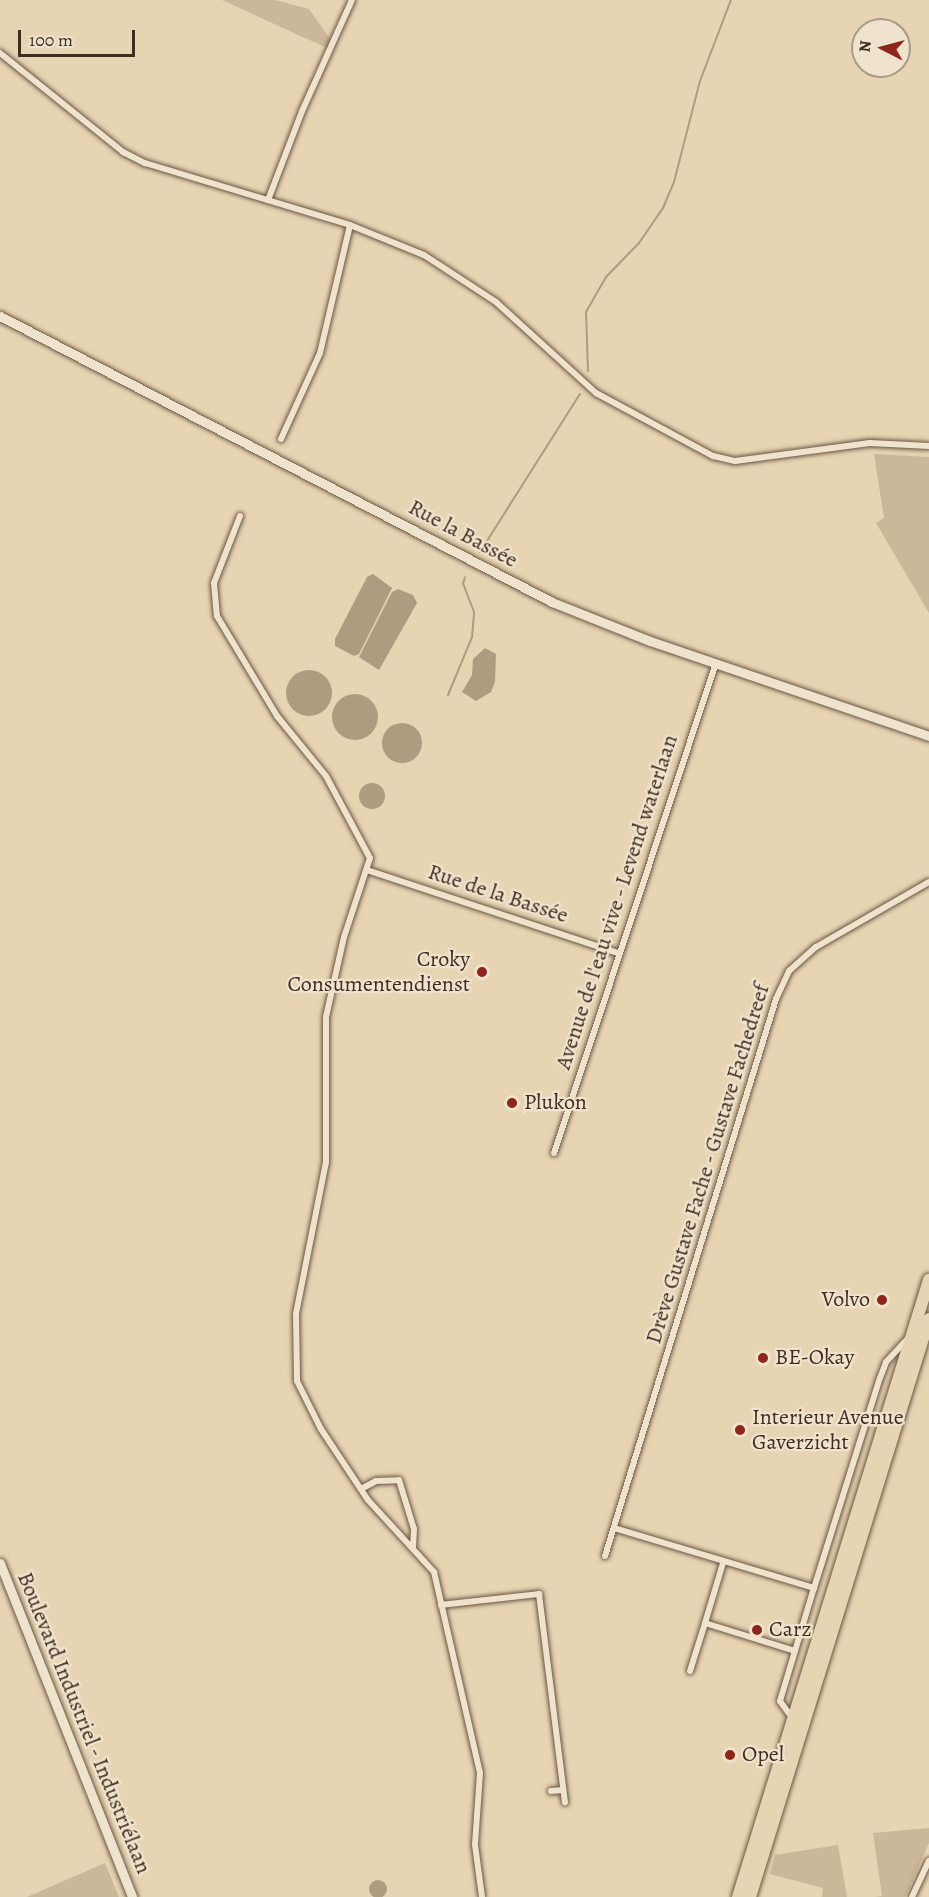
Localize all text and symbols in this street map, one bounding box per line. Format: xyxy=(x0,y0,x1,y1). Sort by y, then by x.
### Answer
scale bar xyxy=(21,18,138,56)
north arrow xyxy=(851,18,911,78)
text: 100 m xyxy=(29,28,73,52)
text: N xyxy=(854,39,877,53)
street label: Rue la Bassée xyxy=(404,494,522,574)
street label: Avenue de l'eau vive - Levend waterlaan xyxy=(550,731,684,1073)
street label: Rue de la Bassée xyxy=(425,859,571,929)
place label: Croky Consumentendienst xyxy=(287,946,470,998)
marker: Croky Consumentendienst xyxy=(475,965,489,979)
street label: Drève Gustave Fache - Gustave Fachedreef xyxy=(640,981,776,1347)
place label: Plukon xyxy=(524,1090,587,1116)
marker: Plukon xyxy=(505,1096,519,1110)
place label: Volvo xyxy=(822,1287,870,1313)
marker: Volvo xyxy=(875,1293,889,1307)
place label: BE-Okay xyxy=(775,1345,854,1371)
marker: BE-Okay xyxy=(756,1351,770,1365)
place label: Interieur Avenue Gaverzicht xyxy=(752,1404,904,1456)
marker: Interieur Avenue Gaverzicht xyxy=(733,1423,747,1437)
street label: Boulevard Industriel - Industriélaan xyxy=(11,1568,157,1878)
place label: Carz xyxy=(769,1617,812,1643)
marker: Carz xyxy=(750,1623,764,1637)
place label: Opel xyxy=(742,1742,784,1768)
marker: Opel xyxy=(723,1748,737,1762)

